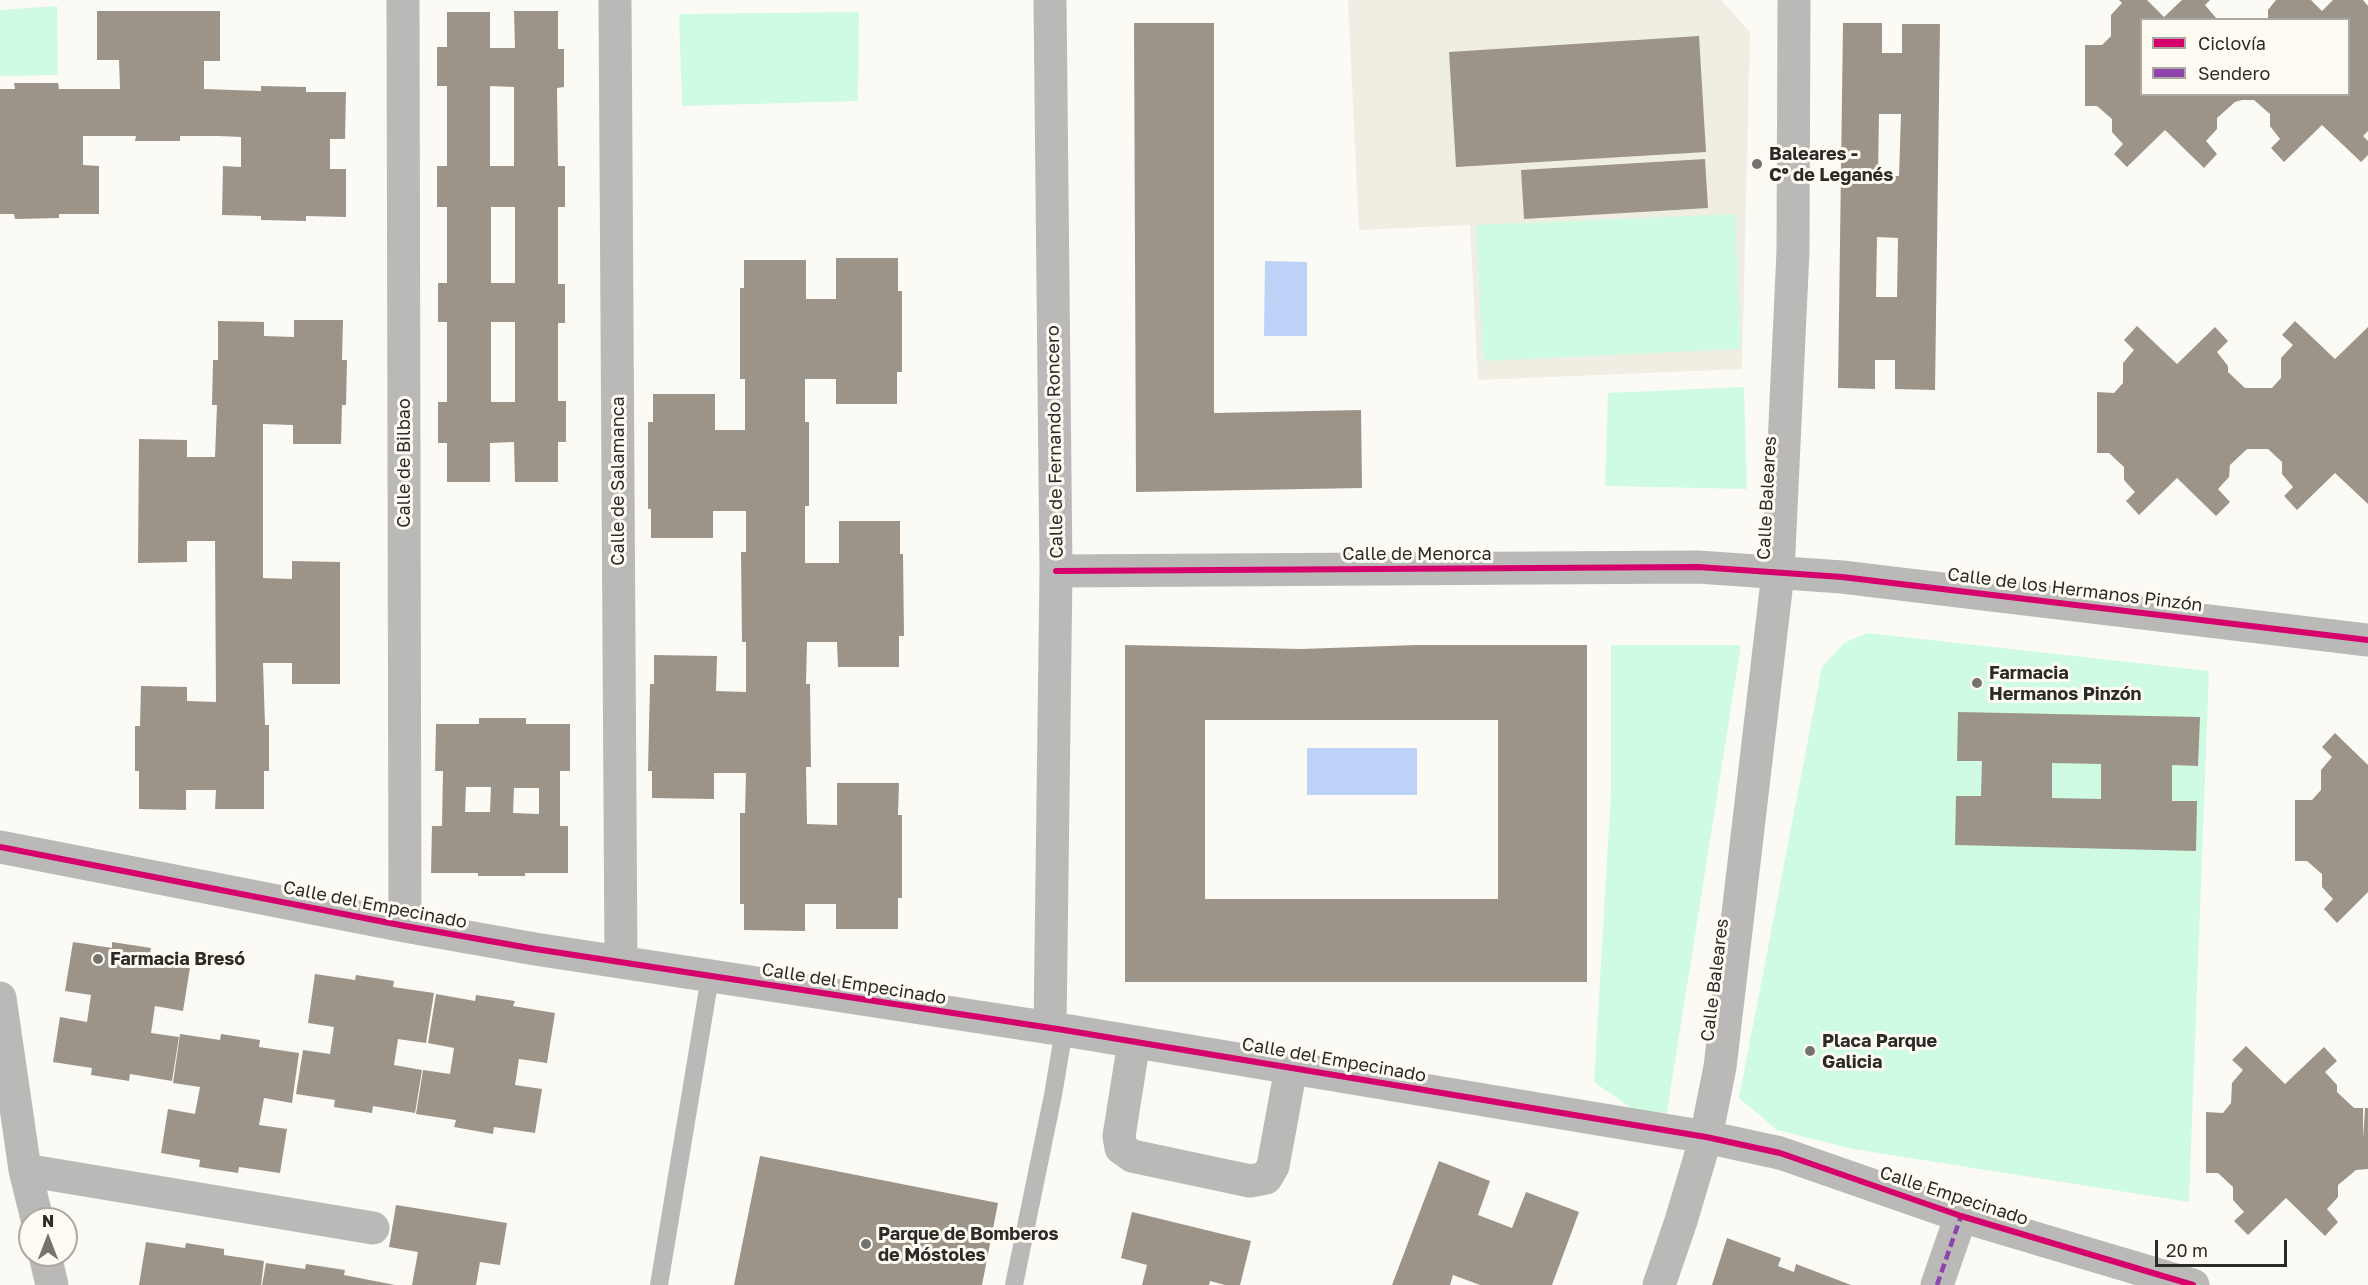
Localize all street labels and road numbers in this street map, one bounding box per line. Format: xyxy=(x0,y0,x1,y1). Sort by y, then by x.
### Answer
street label: Calle de Fernando Roncero xyxy=(1042,325,1068,559)
street label: Calle de Salamanca xyxy=(607,396,629,566)
street label: Calle de Bilbao xyxy=(393,398,415,528)
street label: Calle Baleares xyxy=(1753,436,1781,560)
street label: Calle de Menorca xyxy=(1342,543,1492,565)
street label: Calle de los Hermanos Pinzón xyxy=(1946,564,2204,616)
street label: Calle del Empecinado xyxy=(281,877,469,933)
street label: Calle Baleares xyxy=(1697,917,1733,1043)
street label: Calle del Empecinado xyxy=(760,959,948,1009)
street label: Calle del Empecinado xyxy=(1240,1033,1428,1087)
street label: Calle Empecinado xyxy=(1877,1162,2031,1230)

